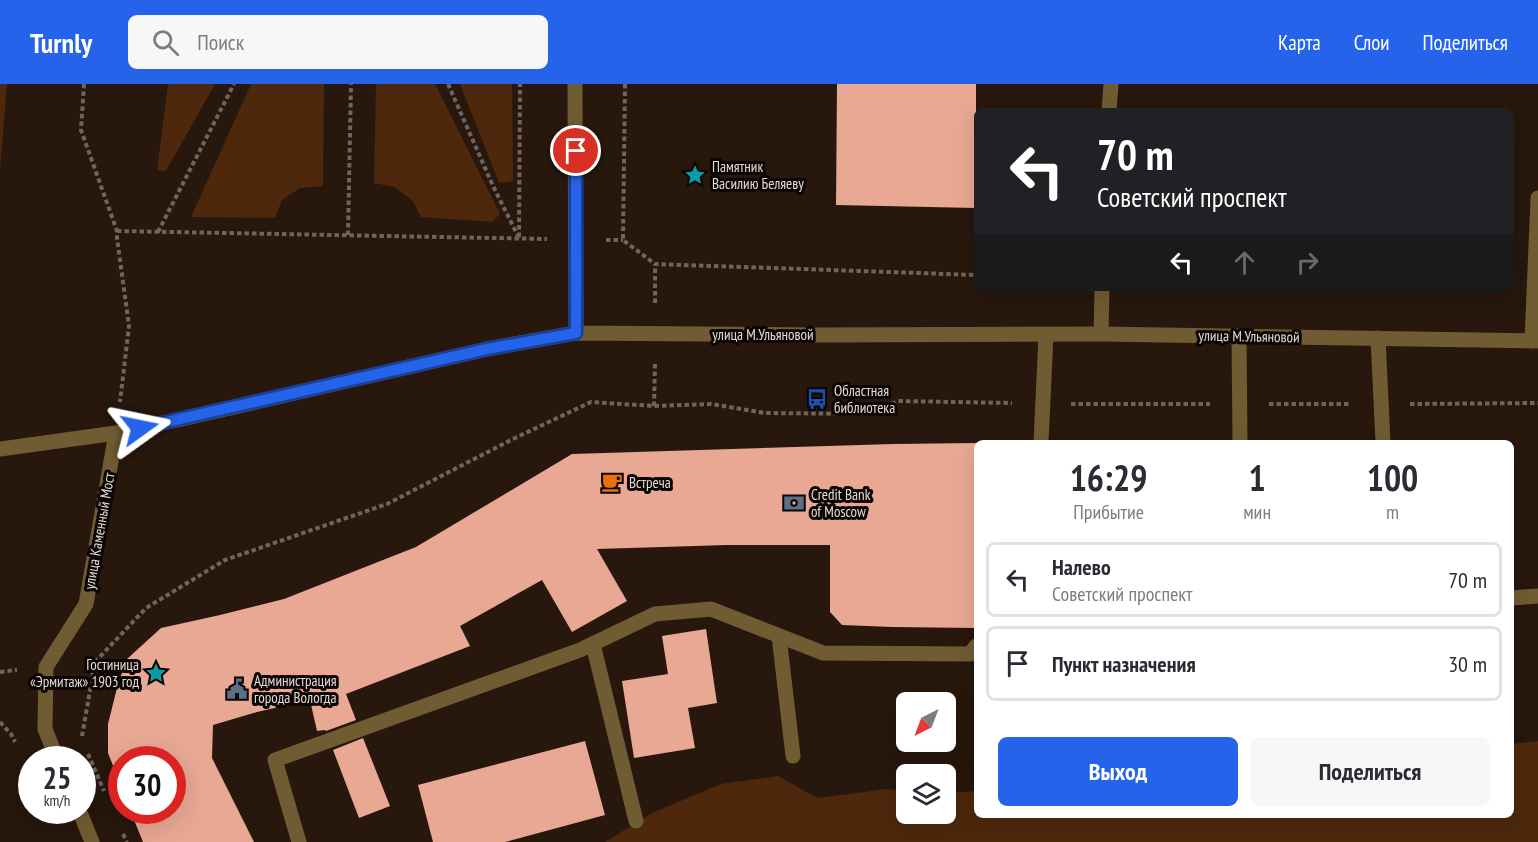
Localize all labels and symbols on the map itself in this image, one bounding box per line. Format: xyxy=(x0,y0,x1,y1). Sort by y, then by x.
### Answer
pin xyxy=(550,125,601,176)
place label: Памятник Василию Беляеву xyxy=(712,157,804,193)
place icon: Памятник Василию Беляеву xyxy=(683,163,707,187)
street label: улица М.Ульяновой xyxy=(712,325,814,344)
street label: улица М.Ульяновой xyxy=(1198,326,1300,346)
place label: Областная библиотека xyxy=(834,381,895,417)
bus stop icon: Областная библиотека xyxy=(805,387,829,411)
position arrow xyxy=(108,396,172,460)
cafe icon: Встреча xyxy=(600,470,624,494)
street label: улица Каменный Мост xyxy=(79,471,119,591)
place label: Встреча xyxy=(629,473,671,492)
place label: Credit Bank of Moscow xyxy=(811,485,871,521)
bank icon: Credit Bank of Moscow xyxy=(782,491,806,515)
place label: Гостиница «Эрмитаж» 1903 год xyxy=(30,655,139,691)
place icon: Гостиница «Эрмитаж» 1903 год xyxy=(144,661,168,685)
place label: Администрация города Вологда xyxy=(254,671,337,707)
public building icon: Администрация города Вологда xyxy=(225,677,249,701)
north arrow xyxy=(896,692,956,752)
speed limit sign: 30 xyxy=(108,746,186,824)

